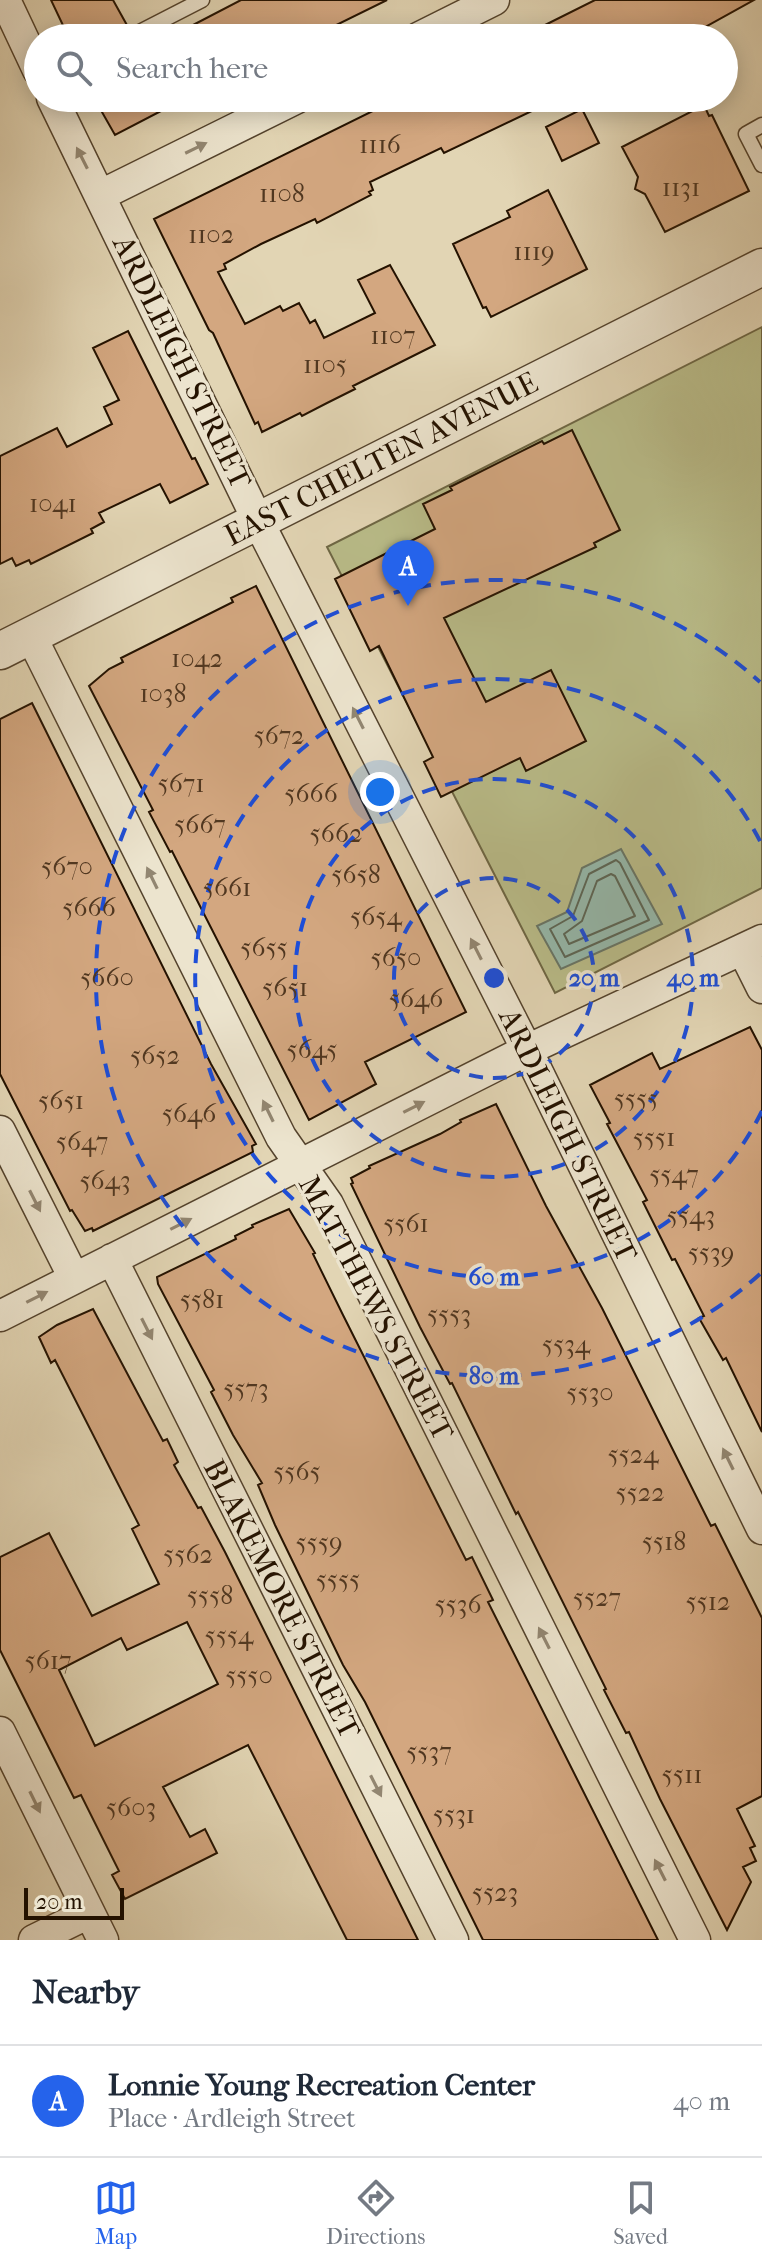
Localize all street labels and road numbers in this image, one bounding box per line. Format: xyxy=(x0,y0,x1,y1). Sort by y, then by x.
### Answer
street label: ARDLEIGH STREET xyxy=(105,229,258,495)
street label: EAST CHELTEN AVENUE xyxy=(219,365,544,554)
street label: ARDLEIGH STREET xyxy=(491,1002,644,1268)
street label: MATTHEWS STREET xyxy=(291,1170,461,1447)
street label: BLAKEMORE STREET xyxy=(196,1454,368,1745)

